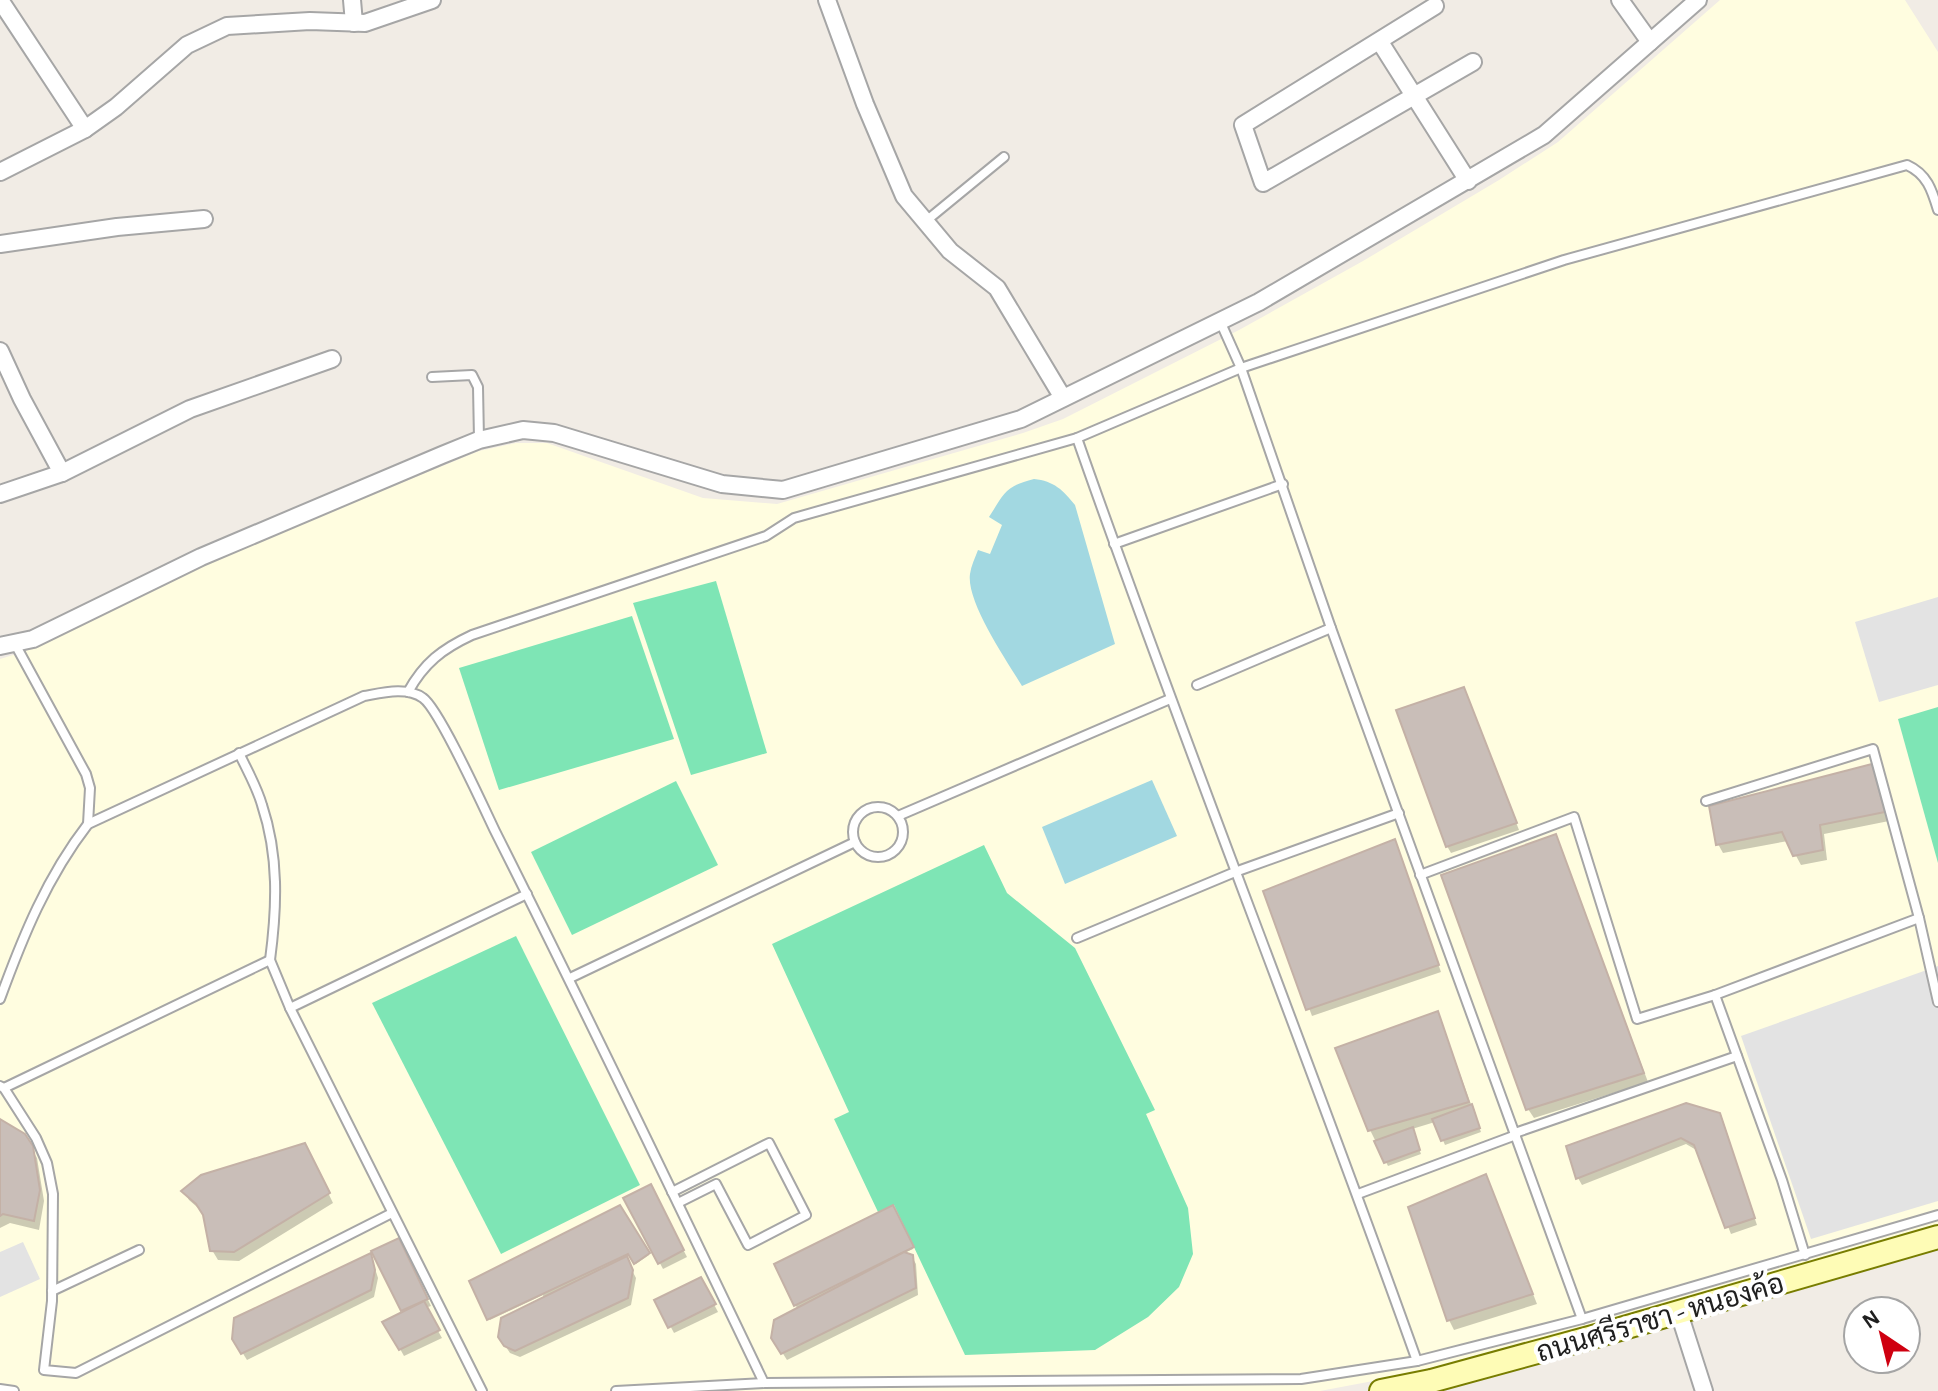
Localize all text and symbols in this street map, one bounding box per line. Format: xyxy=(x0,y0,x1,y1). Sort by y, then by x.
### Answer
street label: ถนนศรีราชา - หนองค้อ xyxy=(1532,1264,1787,1368)
north arrow xyxy=(1842,1295,1922,1375)
text: N xyxy=(1859,1306,1884,1333)

